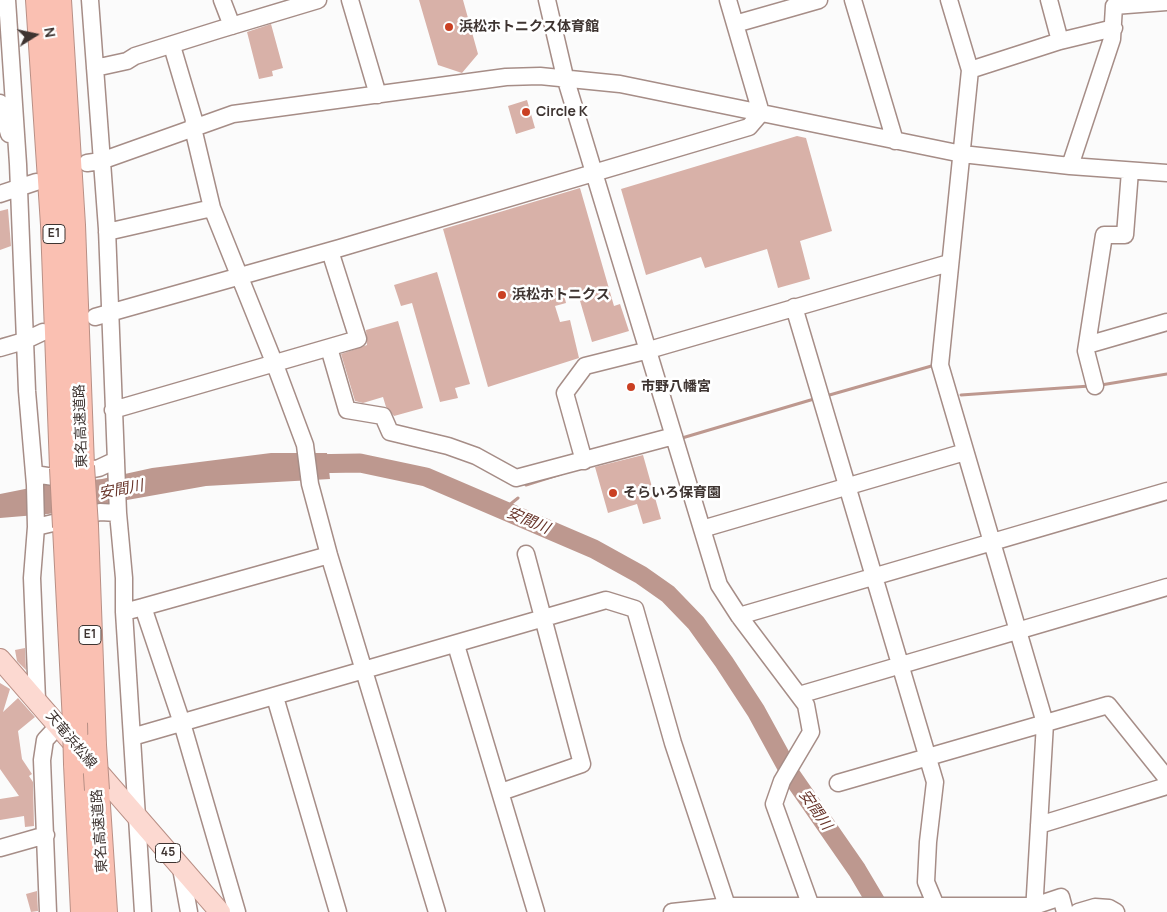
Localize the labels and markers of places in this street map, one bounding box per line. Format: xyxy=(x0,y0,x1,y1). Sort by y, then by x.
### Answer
place label: 浜松ホトニクス体育館 xyxy=(459,19,599,35)
marker: 浜松ホトニクス体育館 xyxy=(443,21,455,33)
place label: Circle K xyxy=(536,104,588,120)
marker: Circle K xyxy=(520,106,532,118)
place label: 浜松ホトニクス xyxy=(512,287,610,303)
marker: 浜松ホトニクス xyxy=(496,289,508,301)
place label: 市野八幡宮 xyxy=(641,379,711,395)
marker: 市野八幡宮 xyxy=(625,381,637,393)
place label: そらいろ保育園 xyxy=(623,485,721,501)
marker: そらいろ保育園 xyxy=(607,487,619,499)

